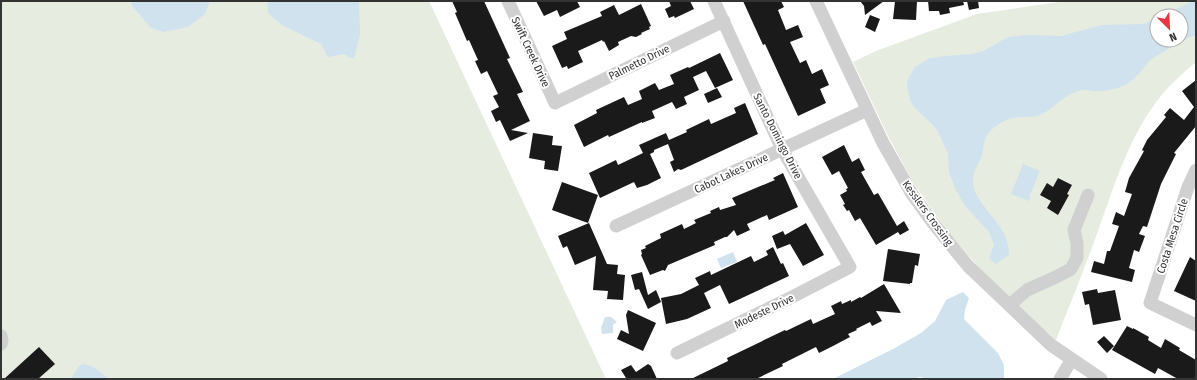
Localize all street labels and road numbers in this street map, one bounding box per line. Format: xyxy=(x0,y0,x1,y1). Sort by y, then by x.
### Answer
street label: Swift Creek Drive xyxy=(509,15,552,89)
street label: Palmetto Drive xyxy=(607,42,672,83)
street label: Santo Domingo Drive xyxy=(750,91,805,181)
street label: Cabot Lakes Drive xyxy=(692,151,770,196)
street label: Kesslers Crossing xyxy=(900,178,956,249)
street label: Costa Mesa Circle xyxy=(1154,197,1191,275)
street label: Modeste Drive xyxy=(732,291,796,331)

